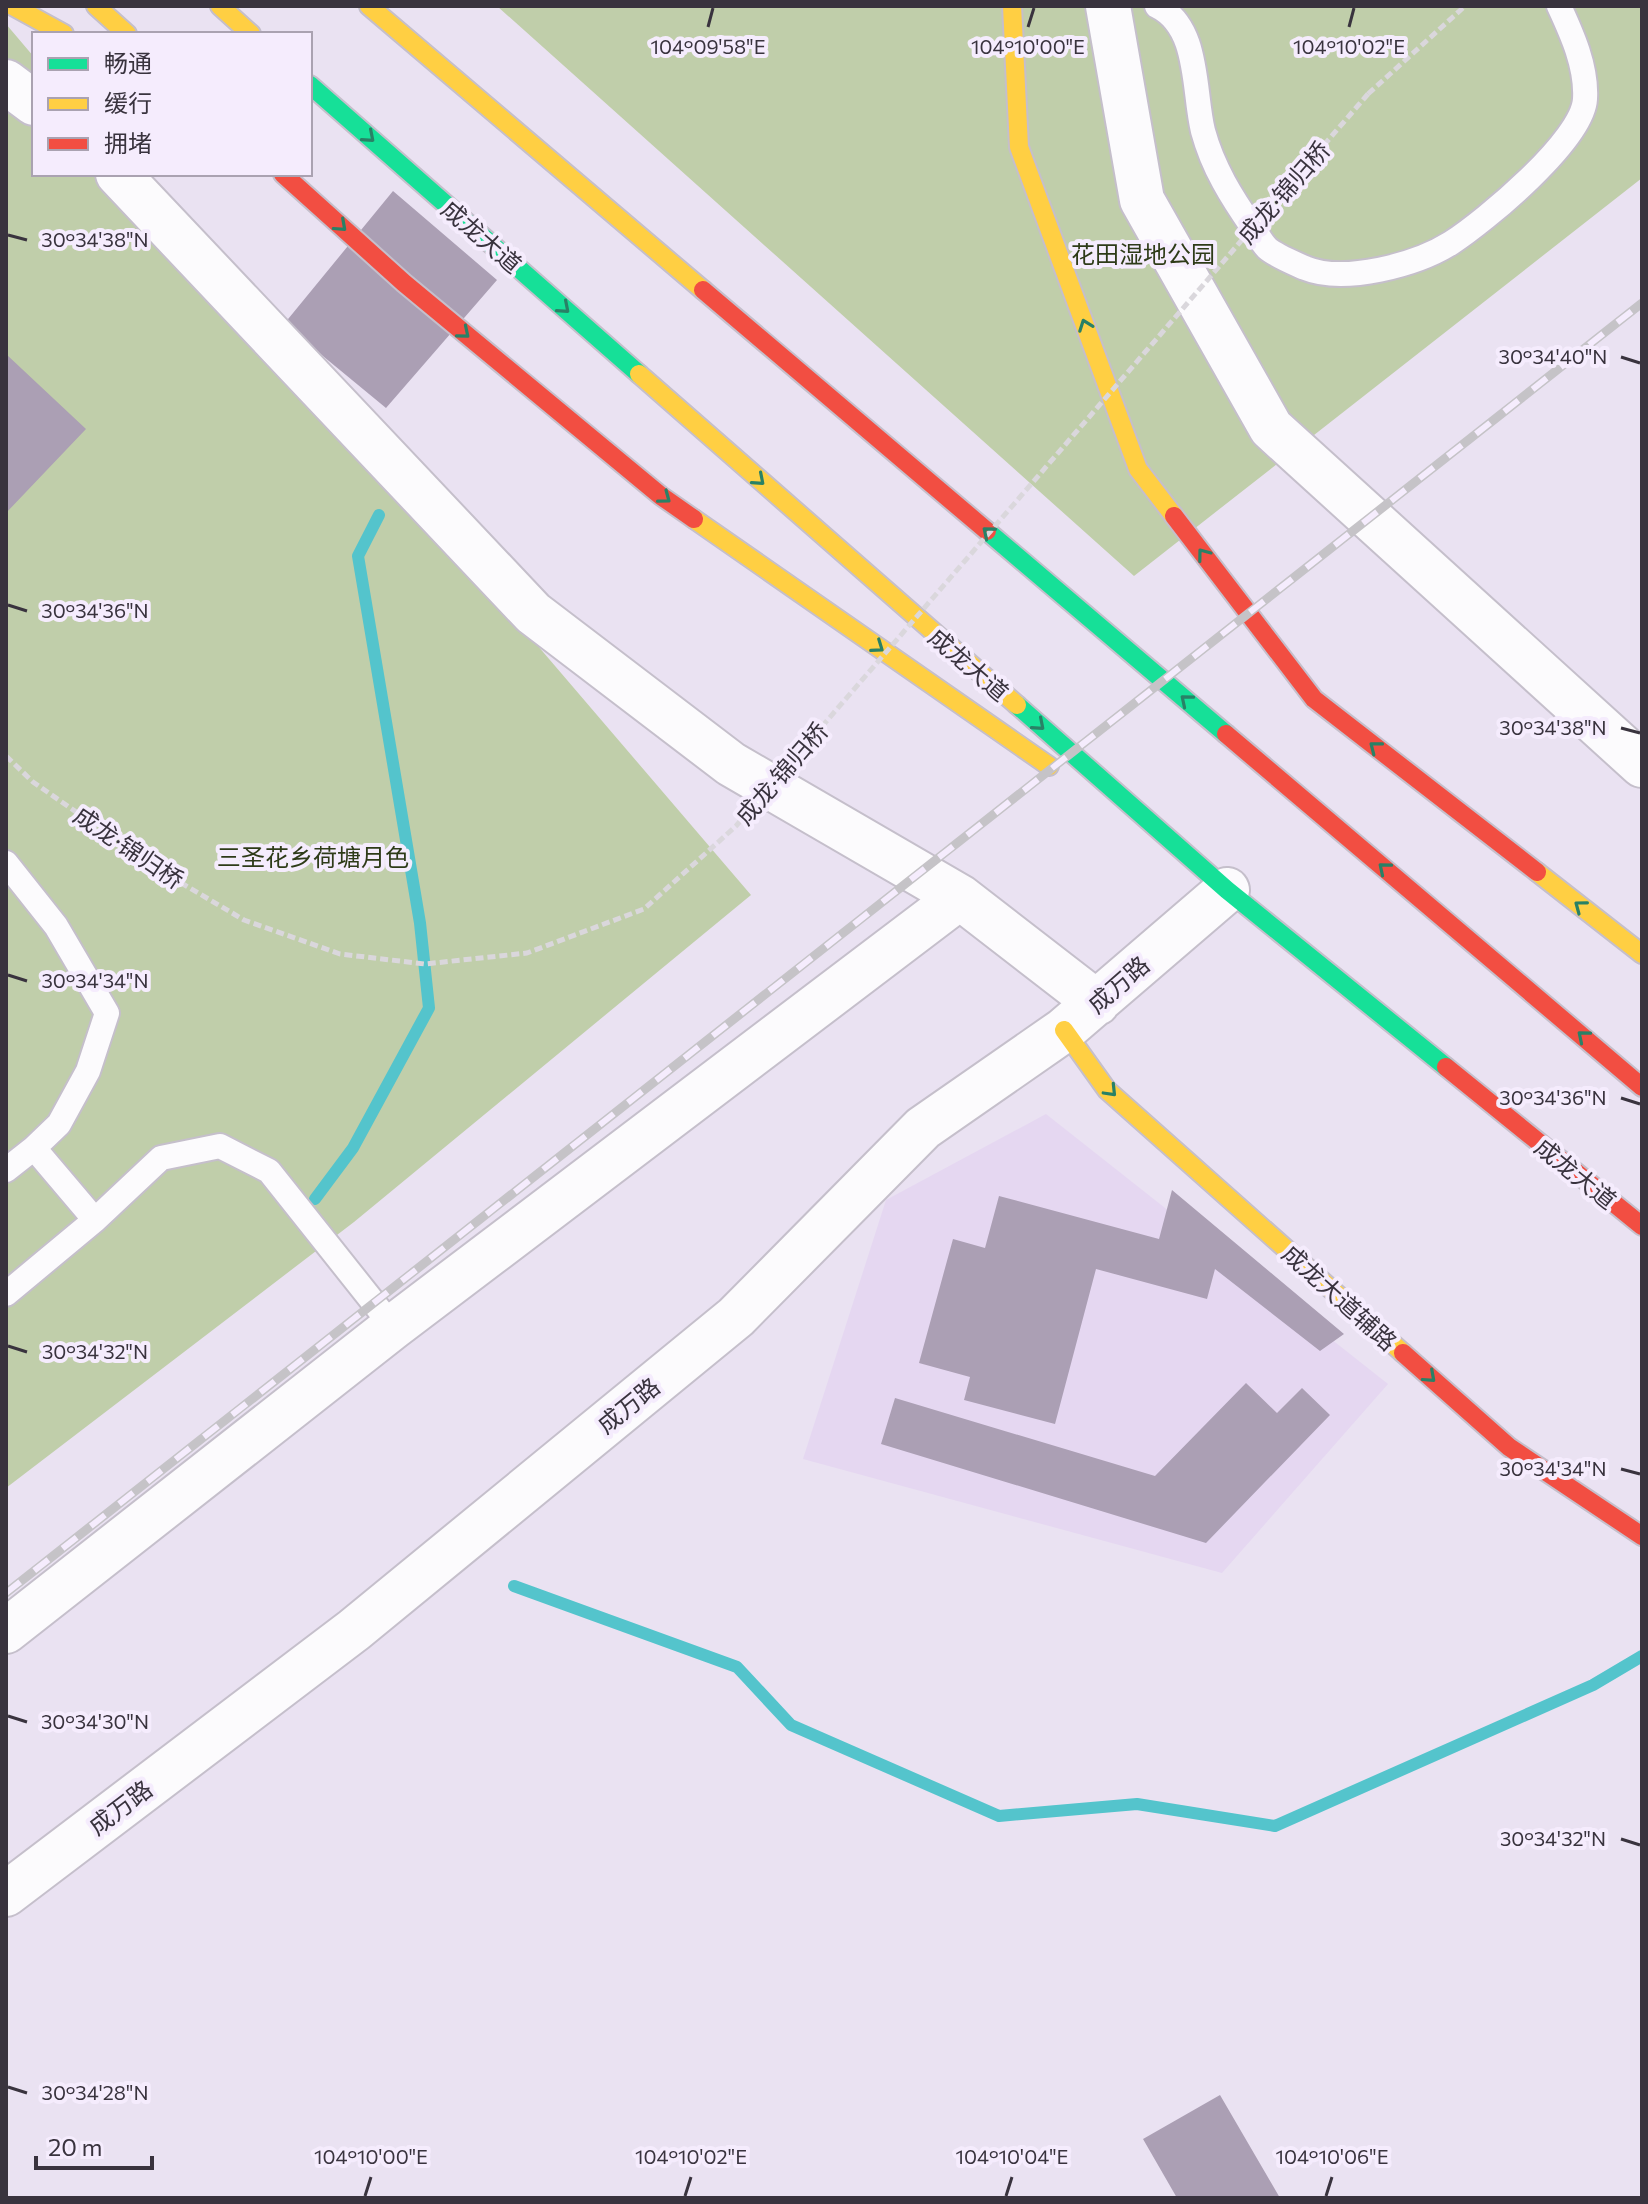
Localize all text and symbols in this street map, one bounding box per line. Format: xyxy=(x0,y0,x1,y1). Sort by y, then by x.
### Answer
legend xyxy=(32,32,312,176)
text: 104°09'58"E xyxy=(650,34,766,58)
text: 104°10'00"E xyxy=(971,34,1085,58)
text: 104°10'02"E xyxy=(1293,34,1405,58)
text: 畅通 xyxy=(104,48,152,77)
text: 缓行 xyxy=(104,88,152,117)
one-way arrow xyxy=(359,127,374,142)
text: 拥堵 xyxy=(104,128,152,157)
street label: 成龙·锦归桥 xyxy=(1231,135,1335,249)
street label: 成龙大道 xyxy=(436,194,528,278)
one-way arrow xyxy=(332,216,347,231)
text: 30°34'38"N xyxy=(41,227,149,251)
park label: 花田湿地公园 xyxy=(1071,239,1215,268)
one-way arrow xyxy=(555,299,570,313)
one-way arrow xyxy=(1078,319,1095,333)
one-way arrow xyxy=(455,323,470,337)
text: 30°34'40"N xyxy=(1499,344,1607,368)
one-way arrow xyxy=(750,470,765,485)
one-way arrow xyxy=(656,489,670,503)
one-way arrow xyxy=(983,527,997,542)
one-way arrow xyxy=(1198,549,1213,563)
text: 30°34'36"N xyxy=(41,598,149,622)
street label: 成龙大道 xyxy=(923,622,1015,706)
one-way arrow xyxy=(869,637,883,652)
one-way arrow xyxy=(1181,695,1196,710)
one-way arrow xyxy=(1030,715,1045,730)
text: 30°34'38"N xyxy=(1499,715,1607,739)
street label: 成龙·锦归桥 xyxy=(729,716,833,830)
one-way arrow xyxy=(1369,742,1384,756)
street label: 成龙·锦归桥 xyxy=(69,800,189,894)
park label: 三圣花乡荷塘月色 xyxy=(217,842,409,871)
one-way arrow xyxy=(1379,863,1394,878)
one-way arrow xyxy=(1574,902,1589,916)
street label: 成万路 xyxy=(1081,949,1155,1019)
text: 30°34'34"N xyxy=(41,968,149,992)
one-way arrow xyxy=(1577,1031,1592,1046)
one-way arrow xyxy=(1102,1082,1116,1096)
text: 30°34'36"N xyxy=(1499,1085,1607,1109)
street label: 成龙大道 xyxy=(1530,1132,1622,1214)
street label: 成龙大道辅路 xyxy=(1277,1238,1403,1356)
text: 30°34'32"N xyxy=(42,1339,148,1363)
one-way arrow xyxy=(1420,1367,1435,1382)
street label: 成万路 xyxy=(591,1371,665,1439)
text: 30°34'34"N xyxy=(1499,1456,1607,1480)
text: 30°34'30"N xyxy=(41,1709,149,1733)
street label: 成万路 xyxy=(83,1774,157,1840)
text: 30°34'32"N xyxy=(1500,1826,1606,1850)
text: 30°34'28"N xyxy=(42,2080,148,2104)
scale bar xyxy=(36,2120,152,2170)
text: 20 m xyxy=(48,2132,102,2161)
text: 104°10'00"E xyxy=(314,2144,428,2168)
text: 104°10'02"E xyxy=(635,2144,747,2168)
text: 104°10'04"E xyxy=(956,2144,1068,2168)
text: 104°10'06"E xyxy=(1275,2144,1389,2168)

